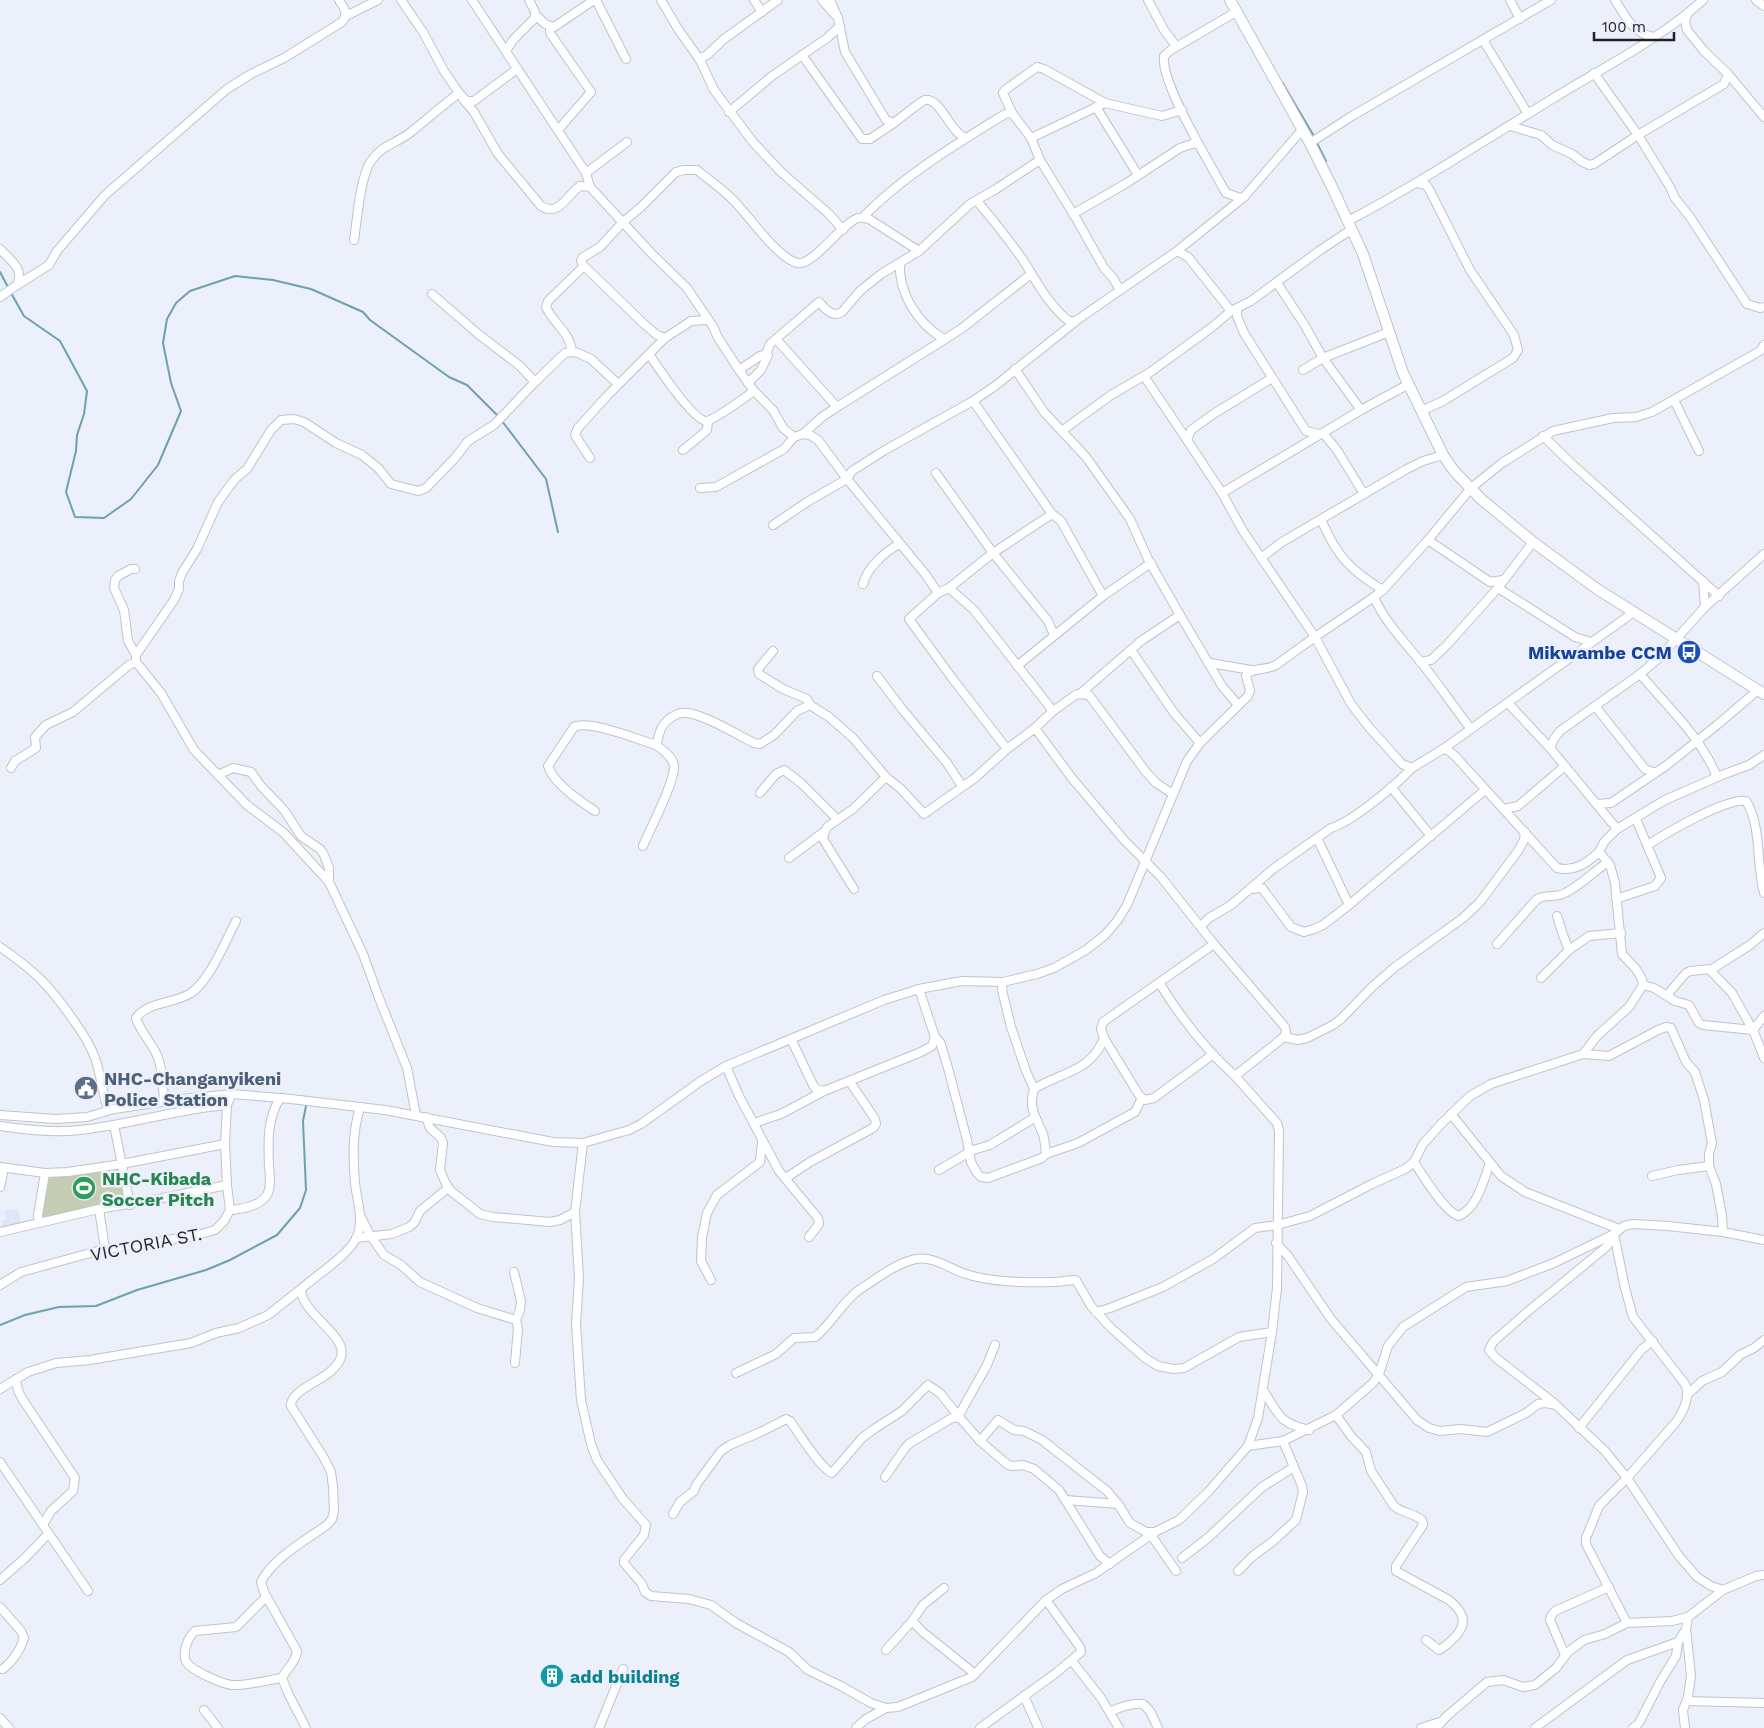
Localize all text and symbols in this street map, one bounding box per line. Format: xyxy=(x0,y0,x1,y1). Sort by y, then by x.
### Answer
scale bar xyxy=(1594,10,1674,42)
text: 100 m xyxy=(1602,18,1646,36)
bus stop icon: Mikwambe CCM xyxy=(1676,639,1702,665)
place label: Mikwambe CCM xyxy=(1528,642,1672,663)
place label: NHC-Changanyikeni Police Station xyxy=(104,1068,281,1110)
public building icon: NHC-Changanyikeni Police Station xyxy=(73,1075,99,1101)
place label: NHC-Kibada Soccer Pitch xyxy=(102,1168,214,1210)
sports icon: NHC-Kibada Soccer Pitch xyxy=(71,1175,97,1201)
street label: VICTORIA ST. xyxy=(89,1223,203,1265)
building icon: add building xyxy=(539,1663,565,1689)
place label: add building xyxy=(570,1666,680,1687)

